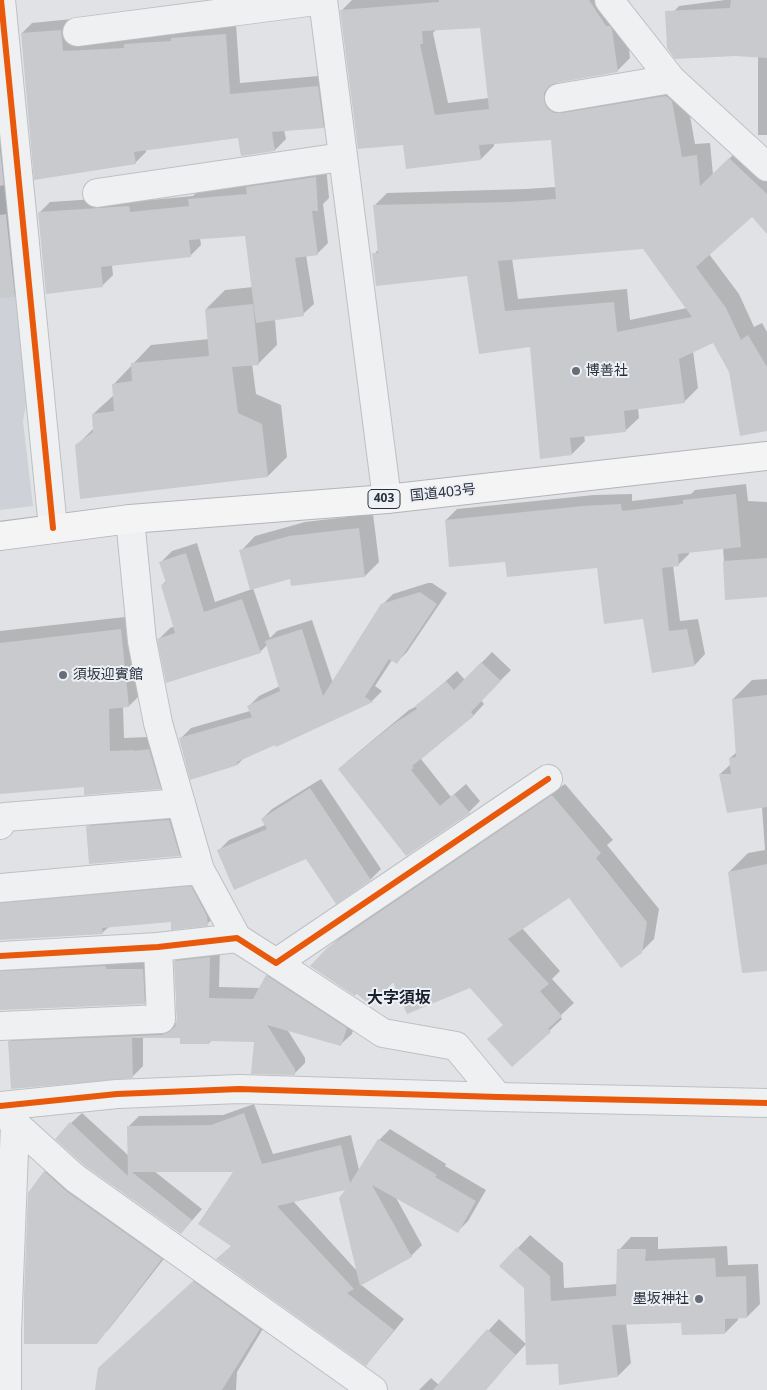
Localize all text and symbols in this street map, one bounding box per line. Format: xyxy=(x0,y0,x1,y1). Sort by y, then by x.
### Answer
place label: 博善社 xyxy=(586,363,628,379)
marker: 博善社 xyxy=(570,365,582,377)
street label: 国道403号 xyxy=(409,481,477,505)
road number: 403 xyxy=(368,489,400,508)
place label: 須坂迎賓館 xyxy=(73,667,143,683)
marker: 須坂迎賓館 xyxy=(57,669,69,681)
district label: 大字須坂 xyxy=(367,988,431,1008)
place label: 墨坂神社 xyxy=(633,1291,689,1307)
marker: 墨坂神社 xyxy=(693,1293,705,1305)

